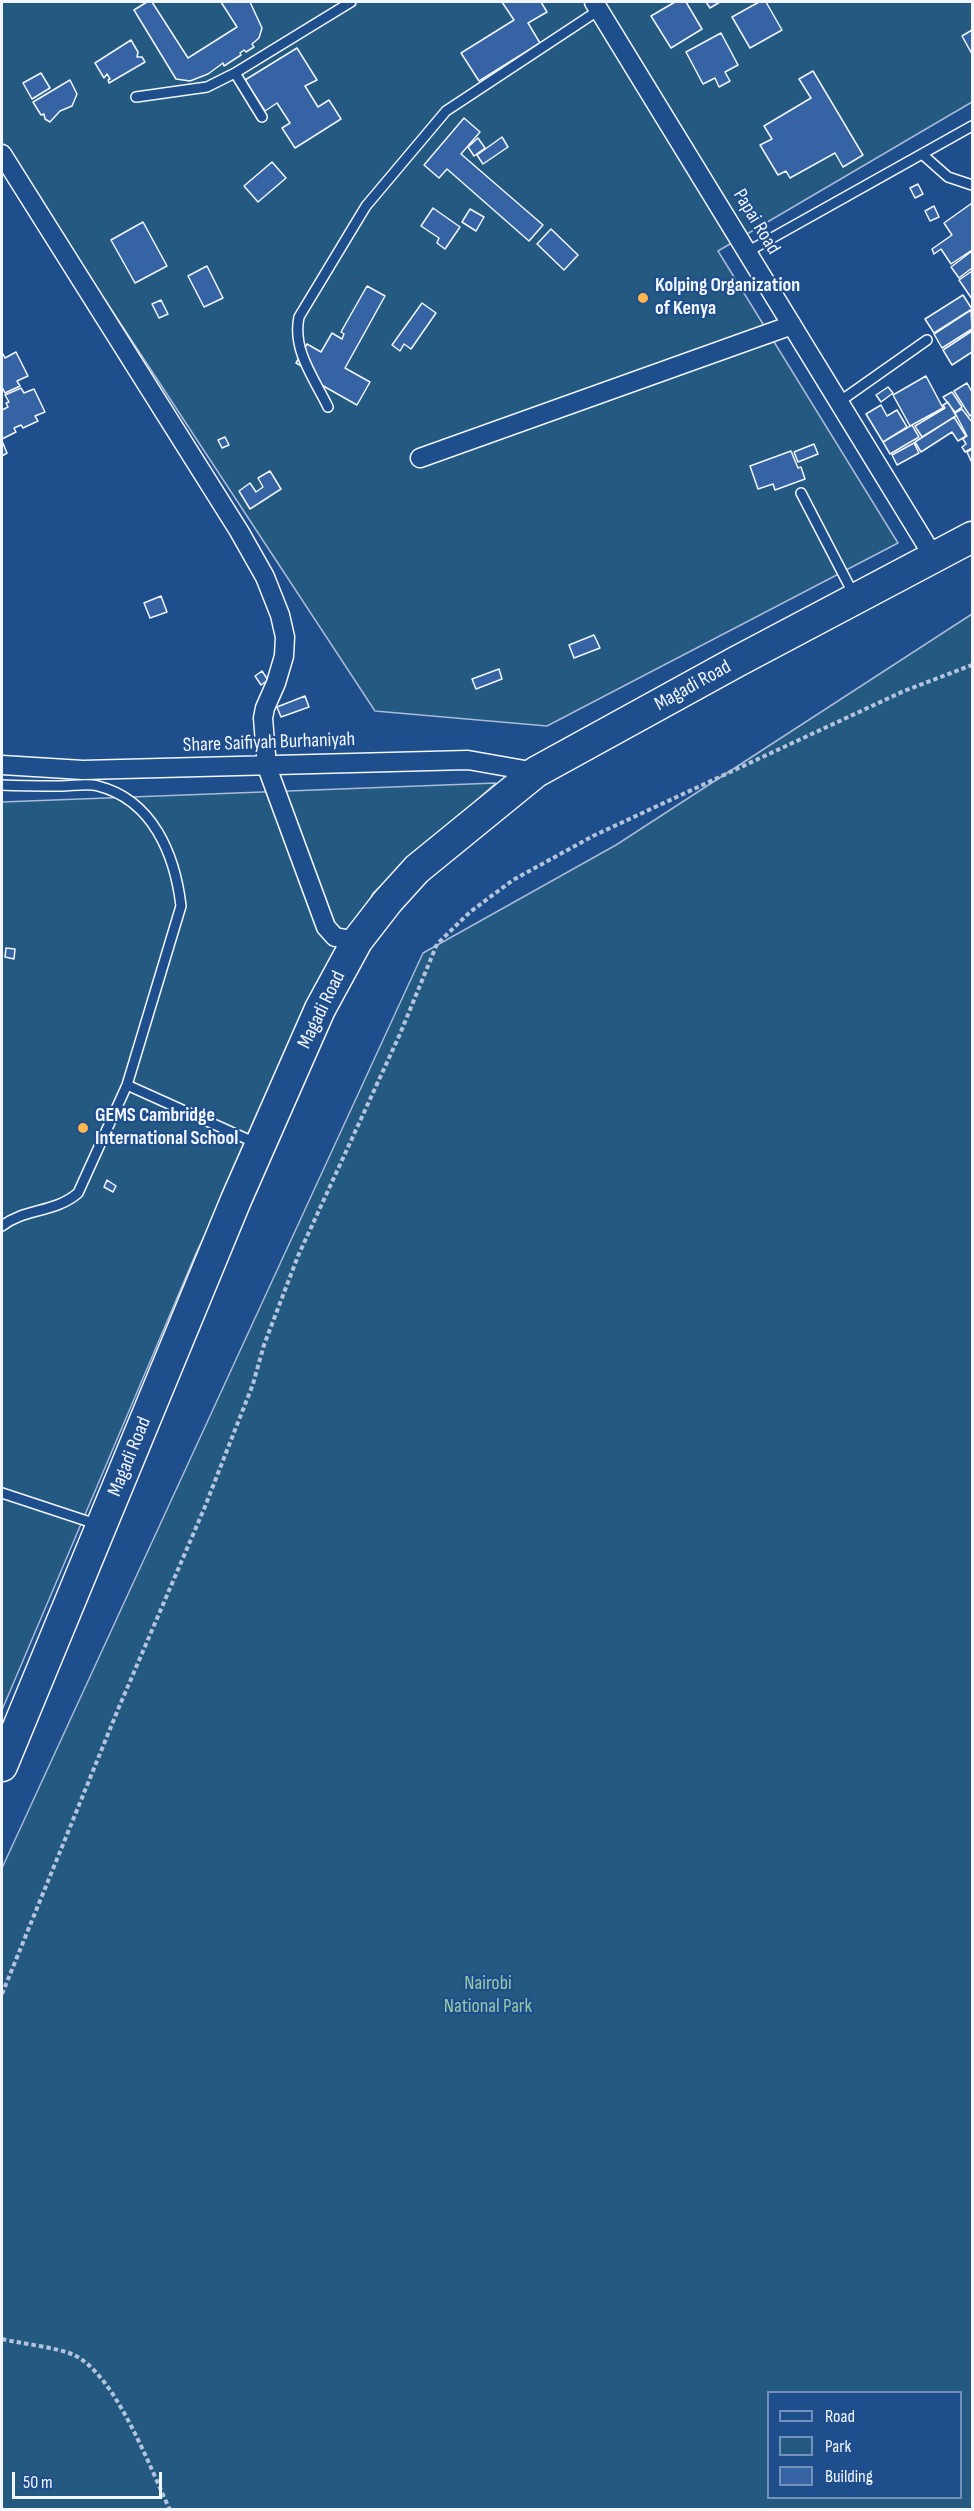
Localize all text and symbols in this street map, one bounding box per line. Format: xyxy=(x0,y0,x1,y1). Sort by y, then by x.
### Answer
street label: Papai Road xyxy=(727,185,785,259)
place label: Kolping Organization of Kenya xyxy=(655,274,800,321)
marker: Kolping Organization of Kenya xyxy=(636,291,650,305)
street label: Magadi Road xyxy=(651,655,735,717)
street label: Share Saifiyah Burhaniyah xyxy=(183,728,355,758)
street label: Magadi Road xyxy=(293,967,351,1053)
place label: GEMS Cambridge International School xyxy=(95,1104,238,1151)
marker: GEMS Cambridge International School xyxy=(76,1121,90,1135)
street label: Magadi Road xyxy=(103,1414,157,1500)
park label: Nairobi National Park xyxy=(444,1972,532,2019)
legend xyxy=(767,2391,962,2499)
text: Road xyxy=(825,2406,855,2427)
text: Park xyxy=(825,2436,851,2457)
scale bar xyxy=(15,2460,165,2498)
text: Building xyxy=(825,2466,873,2487)
text: 50 m xyxy=(23,2472,53,2493)

